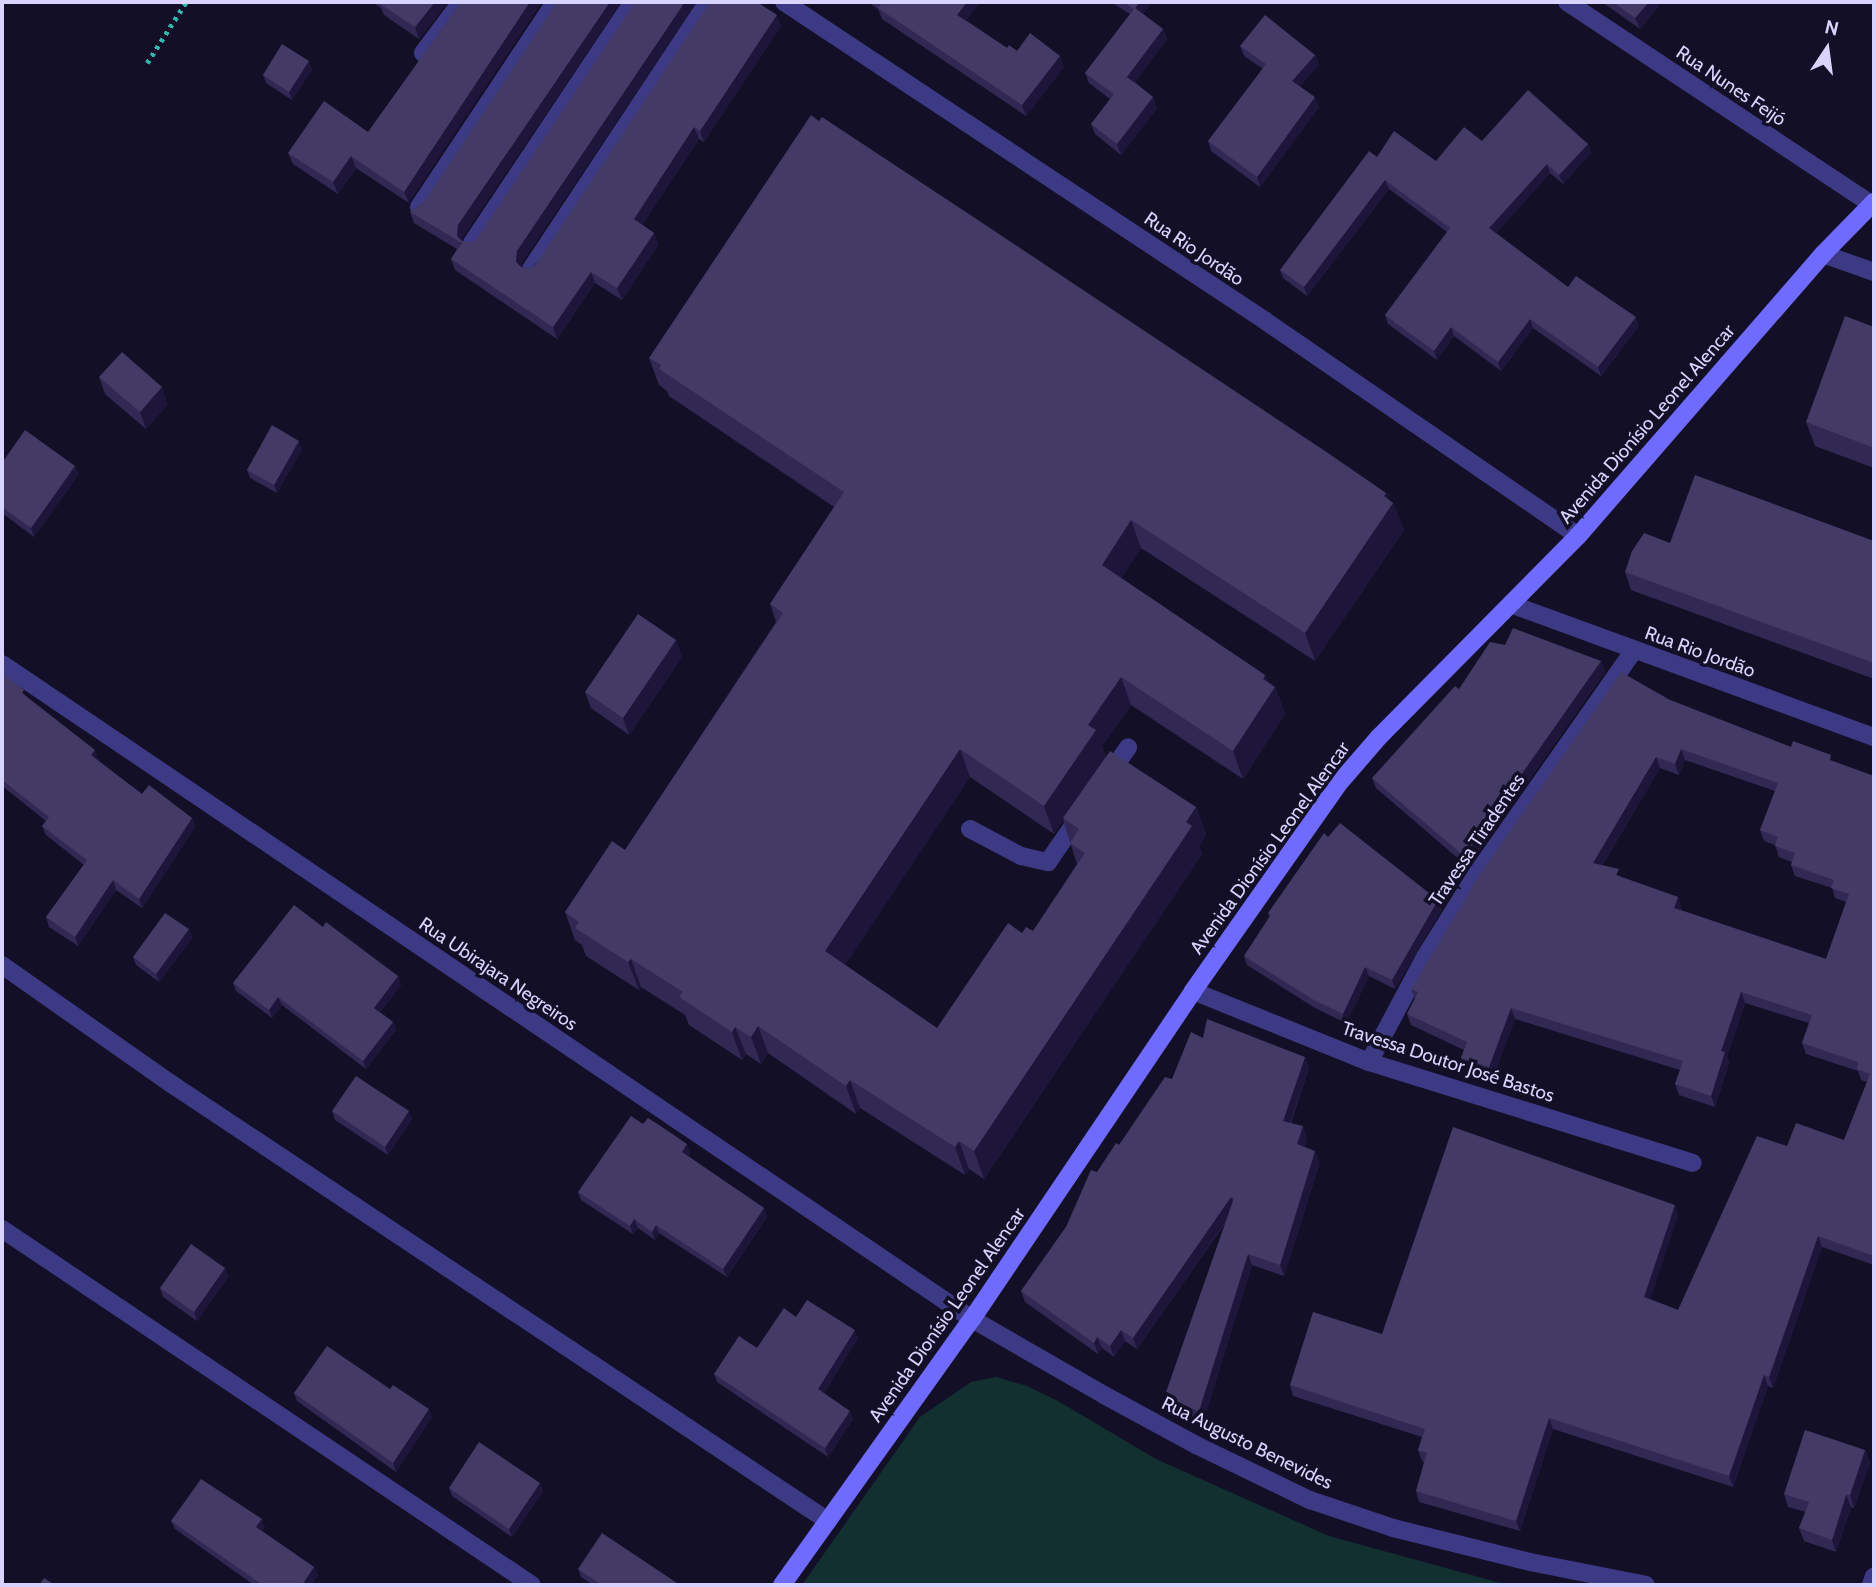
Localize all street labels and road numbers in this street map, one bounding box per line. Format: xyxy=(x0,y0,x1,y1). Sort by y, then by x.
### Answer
street label: Rua Nunes Feijó xyxy=(1672,41,1790,131)
street label: Rua Rio Jordão xyxy=(1140,207,1248,291)
street label: Avenida Dionísio Leonel Alencar xyxy=(1554,320,1740,528)
street label: Rua Rio Jordão xyxy=(1642,622,1758,682)
street label: Avenida Dionísio Leonel Alencar xyxy=(1185,737,1355,959)
street label: Travessa Tiradentes xyxy=(1424,769,1530,911)
street label: Rua Ubirajara Negreiros xyxy=(415,913,581,1035)
street label: Travessa Doutor José Bastos xyxy=(1339,1017,1557,1107)
street label: Avenida Dionísio Leonel Alencar xyxy=(864,1203,1030,1427)
street label: Rua Augusto Benevides xyxy=(1158,1392,1336,1494)

